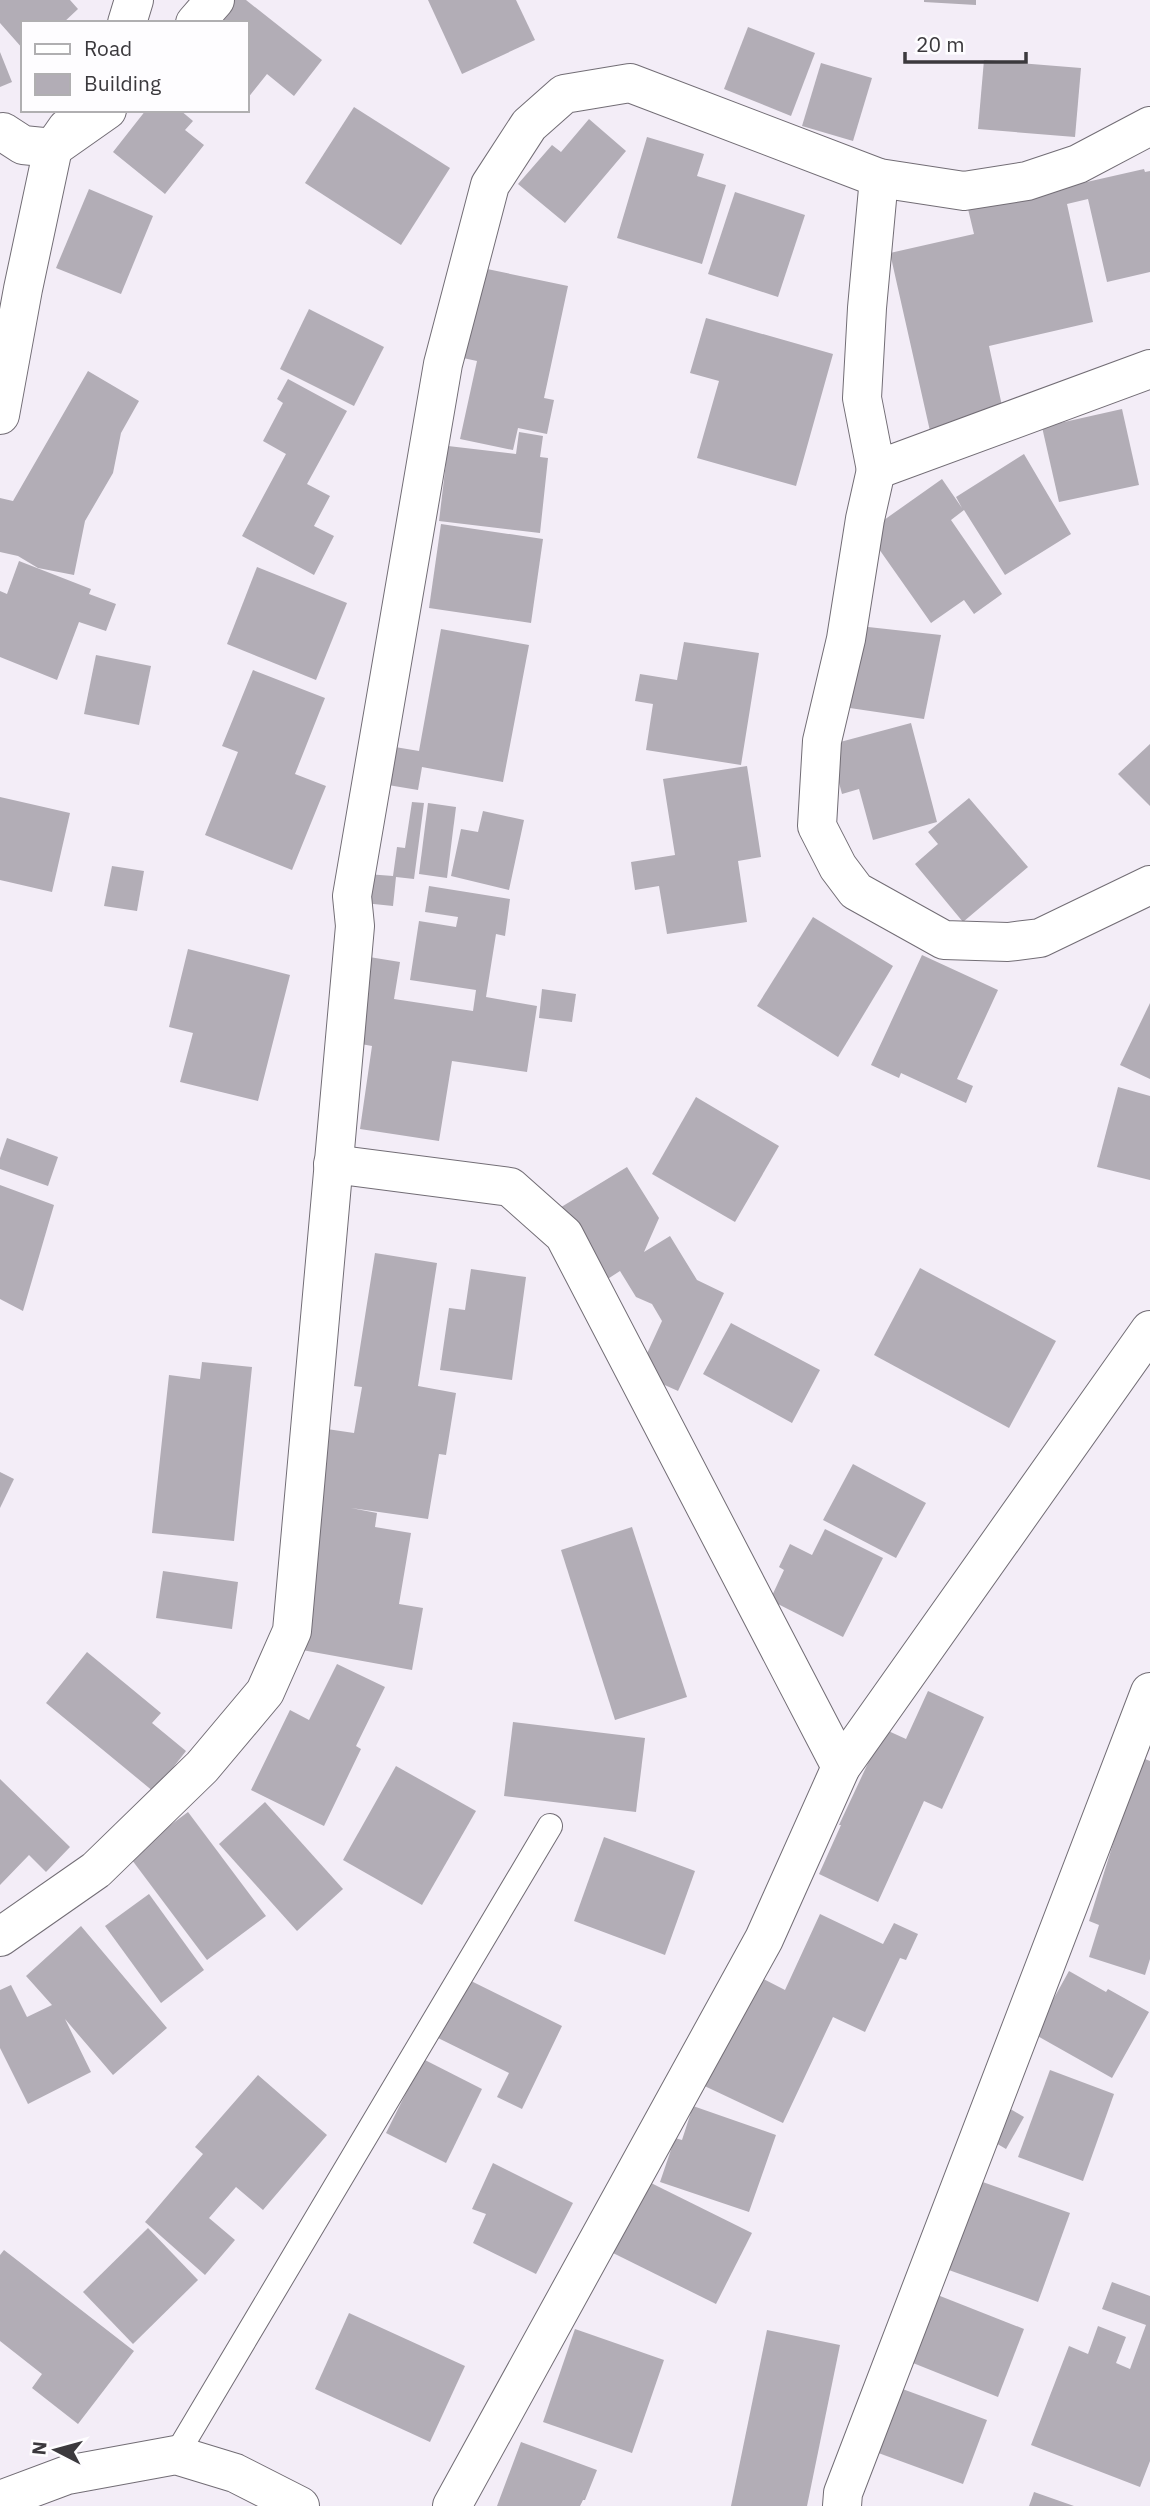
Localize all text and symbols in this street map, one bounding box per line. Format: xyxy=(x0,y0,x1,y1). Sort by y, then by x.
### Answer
legend xyxy=(21,21,248,112)
scale bar xyxy=(905,21,1026,65)
text: 20 m xyxy=(916,30,965,58)
text: Road xyxy=(84,34,132,62)
text: Building xyxy=(84,69,161,97)
north arrow xyxy=(21,2415,91,2485)
text: N xyxy=(26,2440,52,2456)

